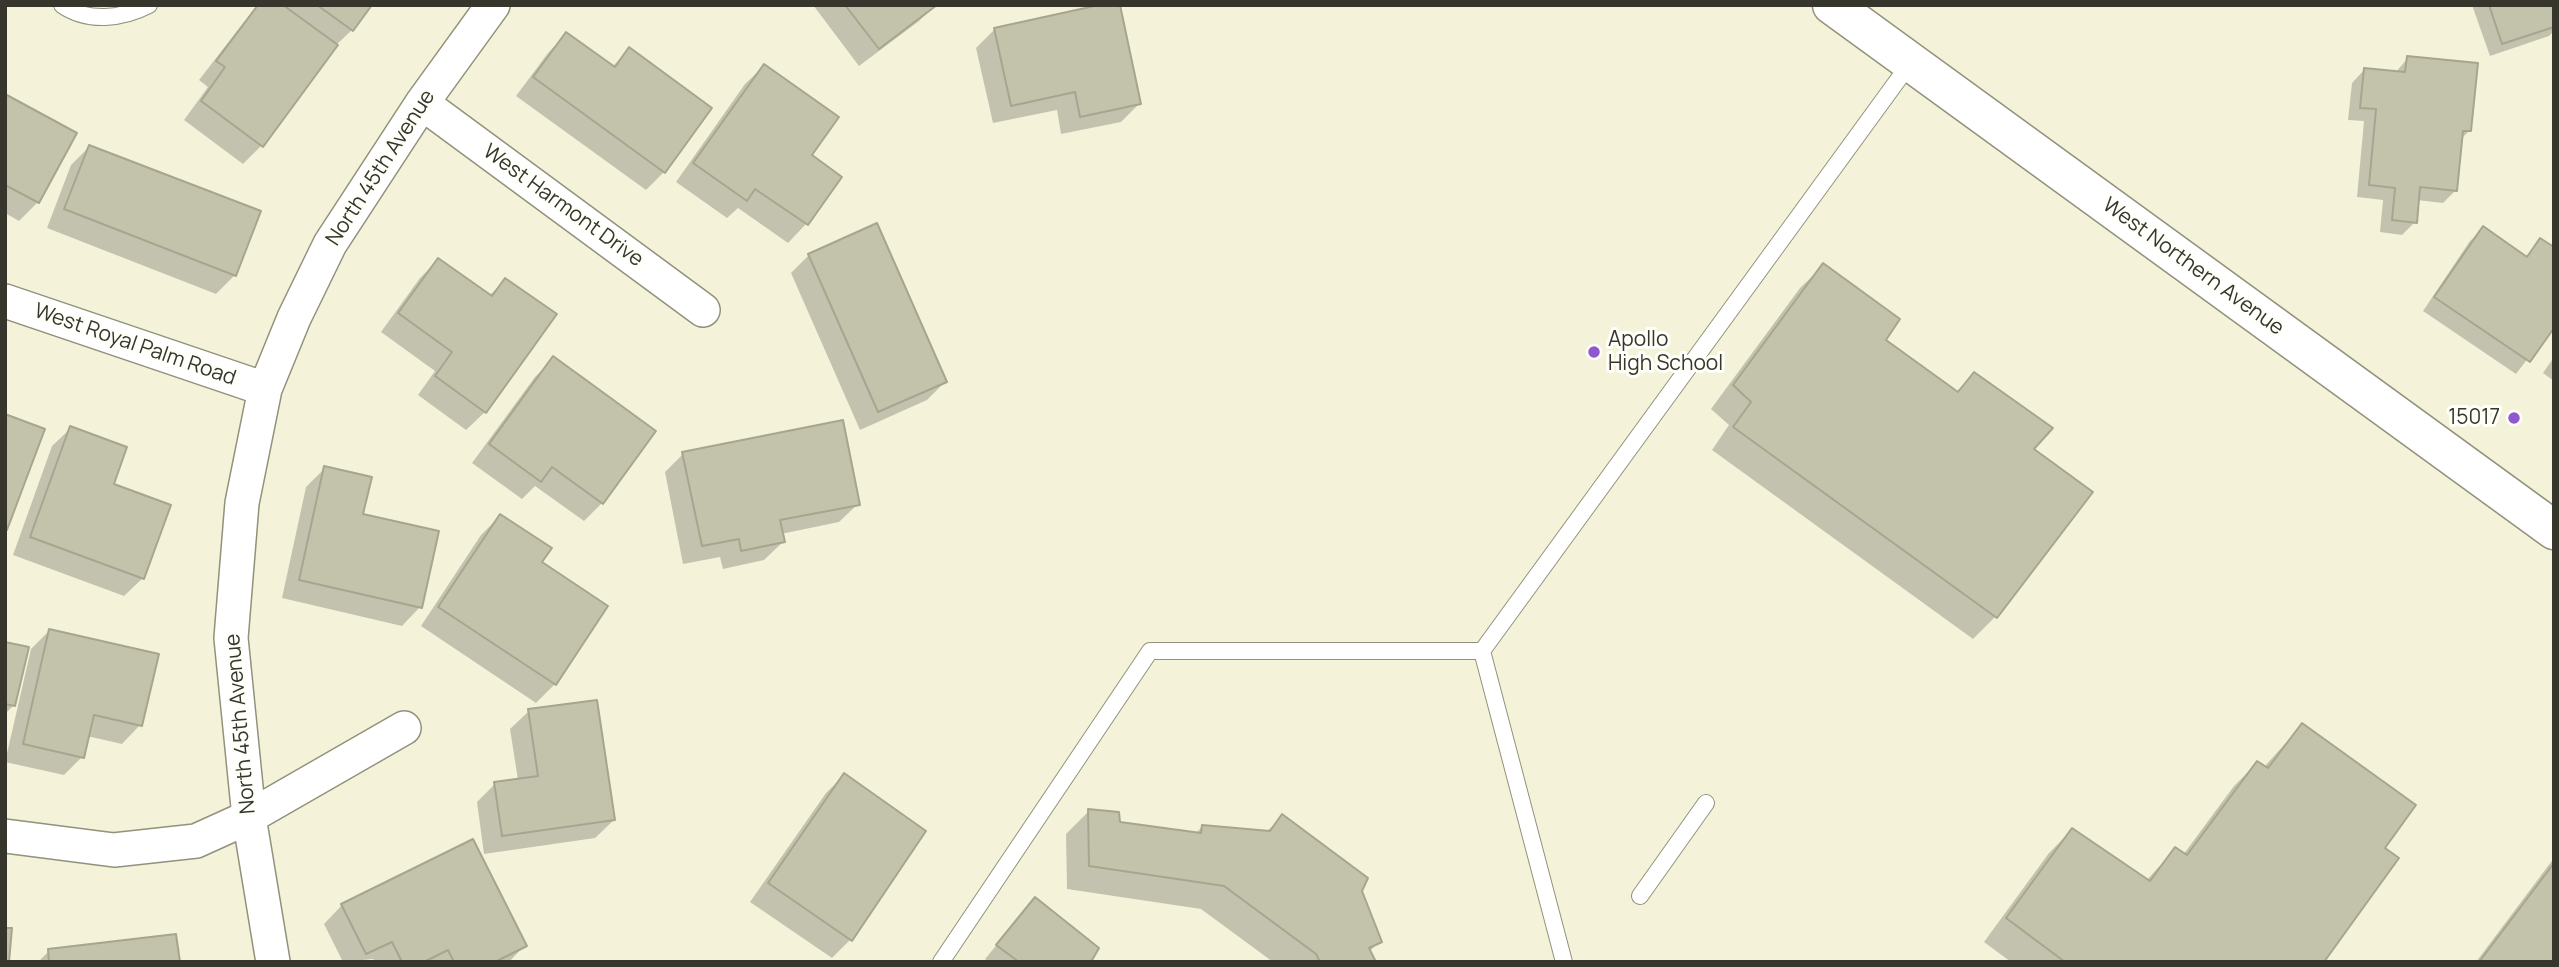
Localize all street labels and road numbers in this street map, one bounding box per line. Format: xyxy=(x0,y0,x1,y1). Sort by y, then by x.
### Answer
street label: North 45th Avenue xyxy=(321,85,441,251)
street label: West Harmont Drive xyxy=(478,139,648,273)
street label: West Northern Avenue xyxy=(2097,193,2289,341)
street label: West Royal Palm Road xyxy=(31,299,239,391)
street label: North 45th Avenue xyxy=(221,633,261,815)

